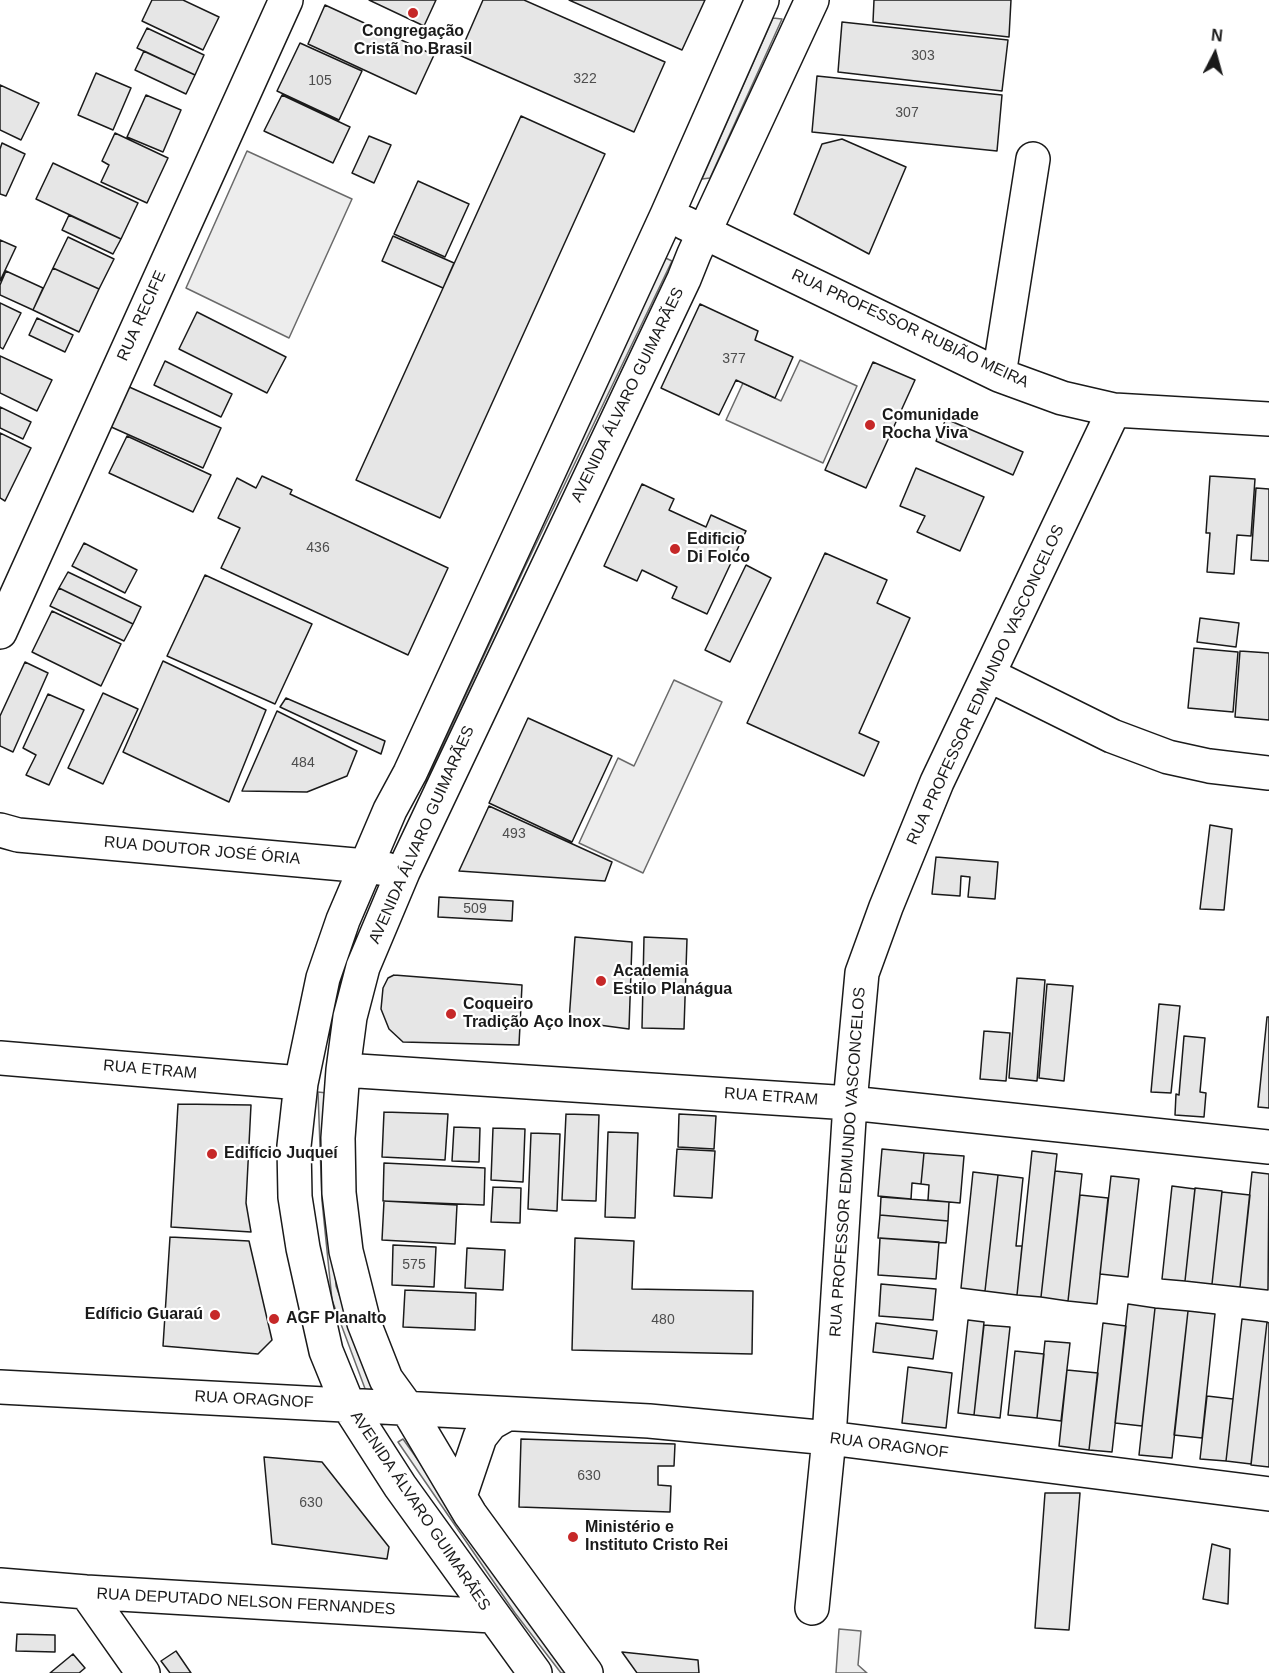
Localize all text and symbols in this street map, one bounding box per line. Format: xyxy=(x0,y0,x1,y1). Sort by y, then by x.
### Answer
marker: Congregação Cristã no Brasil xyxy=(406,6,420,20)
place label: Congregação Cristã no Brasil xyxy=(354,22,472,60)
north arrow xyxy=(1185,24,1245,84)
text: N xyxy=(1210,27,1224,45)
house number: 303 xyxy=(911,48,935,64)
house number: 322 xyxy=(573,71,597,87)
house number: 105 xyxy=(308,73,332,89)
house number: 307 xyxy=(895,105,919,121)
street label: RUA PROFESSOR RUBIÃO MEIRA xyxy=(788,265,1032,393)
street label: RUA RECIFE xyxy=(114,268,170,364)
street label: AVENIDA ÁLVARO GUIMARÃES xyxy=(568,285,688,505)
house number: 377 xyxy=(722,351,746,367)
place label: Comunidade Rocha Viva xyxy=(882,406,979,444)
marker: Comunidade Rocha Viva xyxy=(863,418,877,432)
street label: RUA PROFESSOR EDMUNDO VASCONCELOS xyxy=(903,522,1069,848)
place label: Edificio Di Folco xyxy=(687,530,750,568)
house number: 436 xyxy=(306,540,330,556)
marker: Edificio Di Folco xyxy=(668,542,682,556)
street label: AVENIDA ÁLVARO GUIMARÃES xyxy=(365,723,479,947)
house number: 484 xyxy=(291,755,315,771)
house number: 493 xyxy=(502,826,526,842)
street label: RUA DOUTOR JOSÉ ÓRIA xyxy=(103,833,301,869)
house number: 509 xyxy=(463,901,487,917)
place label: Academia Estilo Planágua xyxy=(613,962,732,1000)
marker: Academia Estilo Planágua xyxy=(594,974,608,988)
street label: RUA PROFESSOR EDMUNDO VASCONCELOS xyxy=(826,986,870,1338)
place label: Coqueiro Tradição Aço Inox xyxy=(463,995,601,1033)
marker: Coqueiro Tradição Aço Inox xyxy=(444,1007,458,1021)
street label: RUA ETRAM xyxy=(102,1056,198,1084)
street label: RUA ETRAM xyxy=(723,1084,819,1110)
place label: Edifício Juqueí xyxy=(224,1144,338,1164)
marker: Edifício Juqueí xyxy=(205,1147,219,1161)
house number: 575 xyxy=(402,1257,426,1273)
place label: Edíficio Guaraú xyxy=(85,1305,203,1325)
marker: Edíficio Guaraú xyxy=(208,1308,222,1322)
place label: AGF Planalto xyxy=(286,1309,386,1329)
marker: AGF Planalto xyxy=(267,1312,281,1326)
house number: 480 xyxy=(651,1312,675,1328)
street label: RUA ORAGNOF xyxy=(194,1387,314,1413)
street label: AVENIDA ÁLVARO GUIMARÃES xyxy=(346,1408,494,1614)
street label: RUA ORAGNOF xyxy=(829,1429,949,1463)
house number: 630 xyxy=(577,1468,601,1484)
house number: 630 xyxy=(299,1495,323,1511)
place label: Ministério e Instituto Cristo Rei xyxy=(585,1518,728,1556)
marker: Ministério e Instituto Cristo Rei xyxy=(566,1530,580,1544)
street label: RUA DEPUTADO NELSON FERNANDES xyxy=(96,1585,396,1619)

